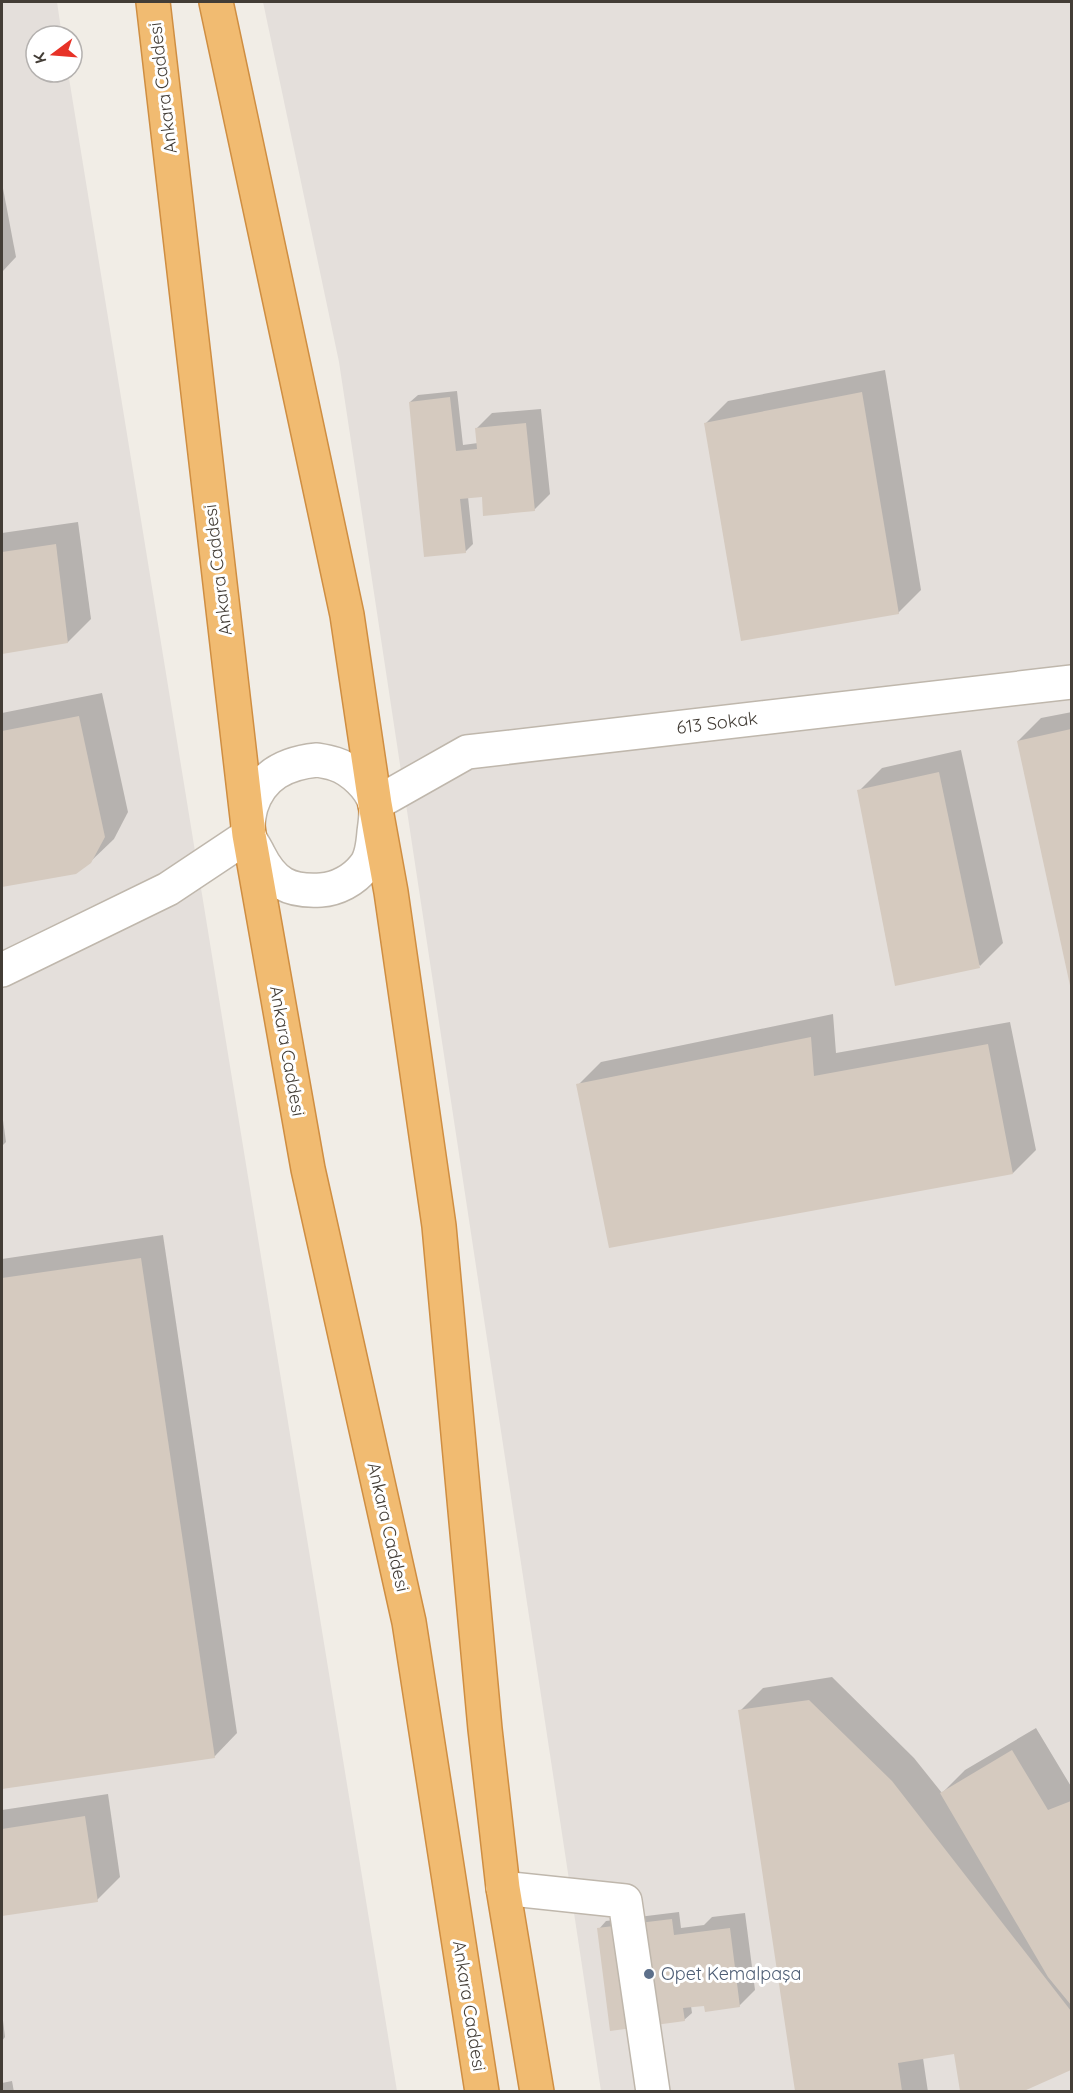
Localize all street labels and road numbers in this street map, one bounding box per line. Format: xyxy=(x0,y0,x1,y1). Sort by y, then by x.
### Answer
street label: Ankara Caddesi xyxy=(143,21,182,155)
street label: Ankara Caddesi xyxy=(198,503,237,637)
street label: 613 Sokak xyxy=(675,706,759,739)
street label: Ankara Caddesi xyxy=(265,984,310,1118)
street label: Ankara Caddesi xyxy=(362,1460,415,1594)
street label: Ankara Caddesi xyxy=(448,1939,491,2073)

